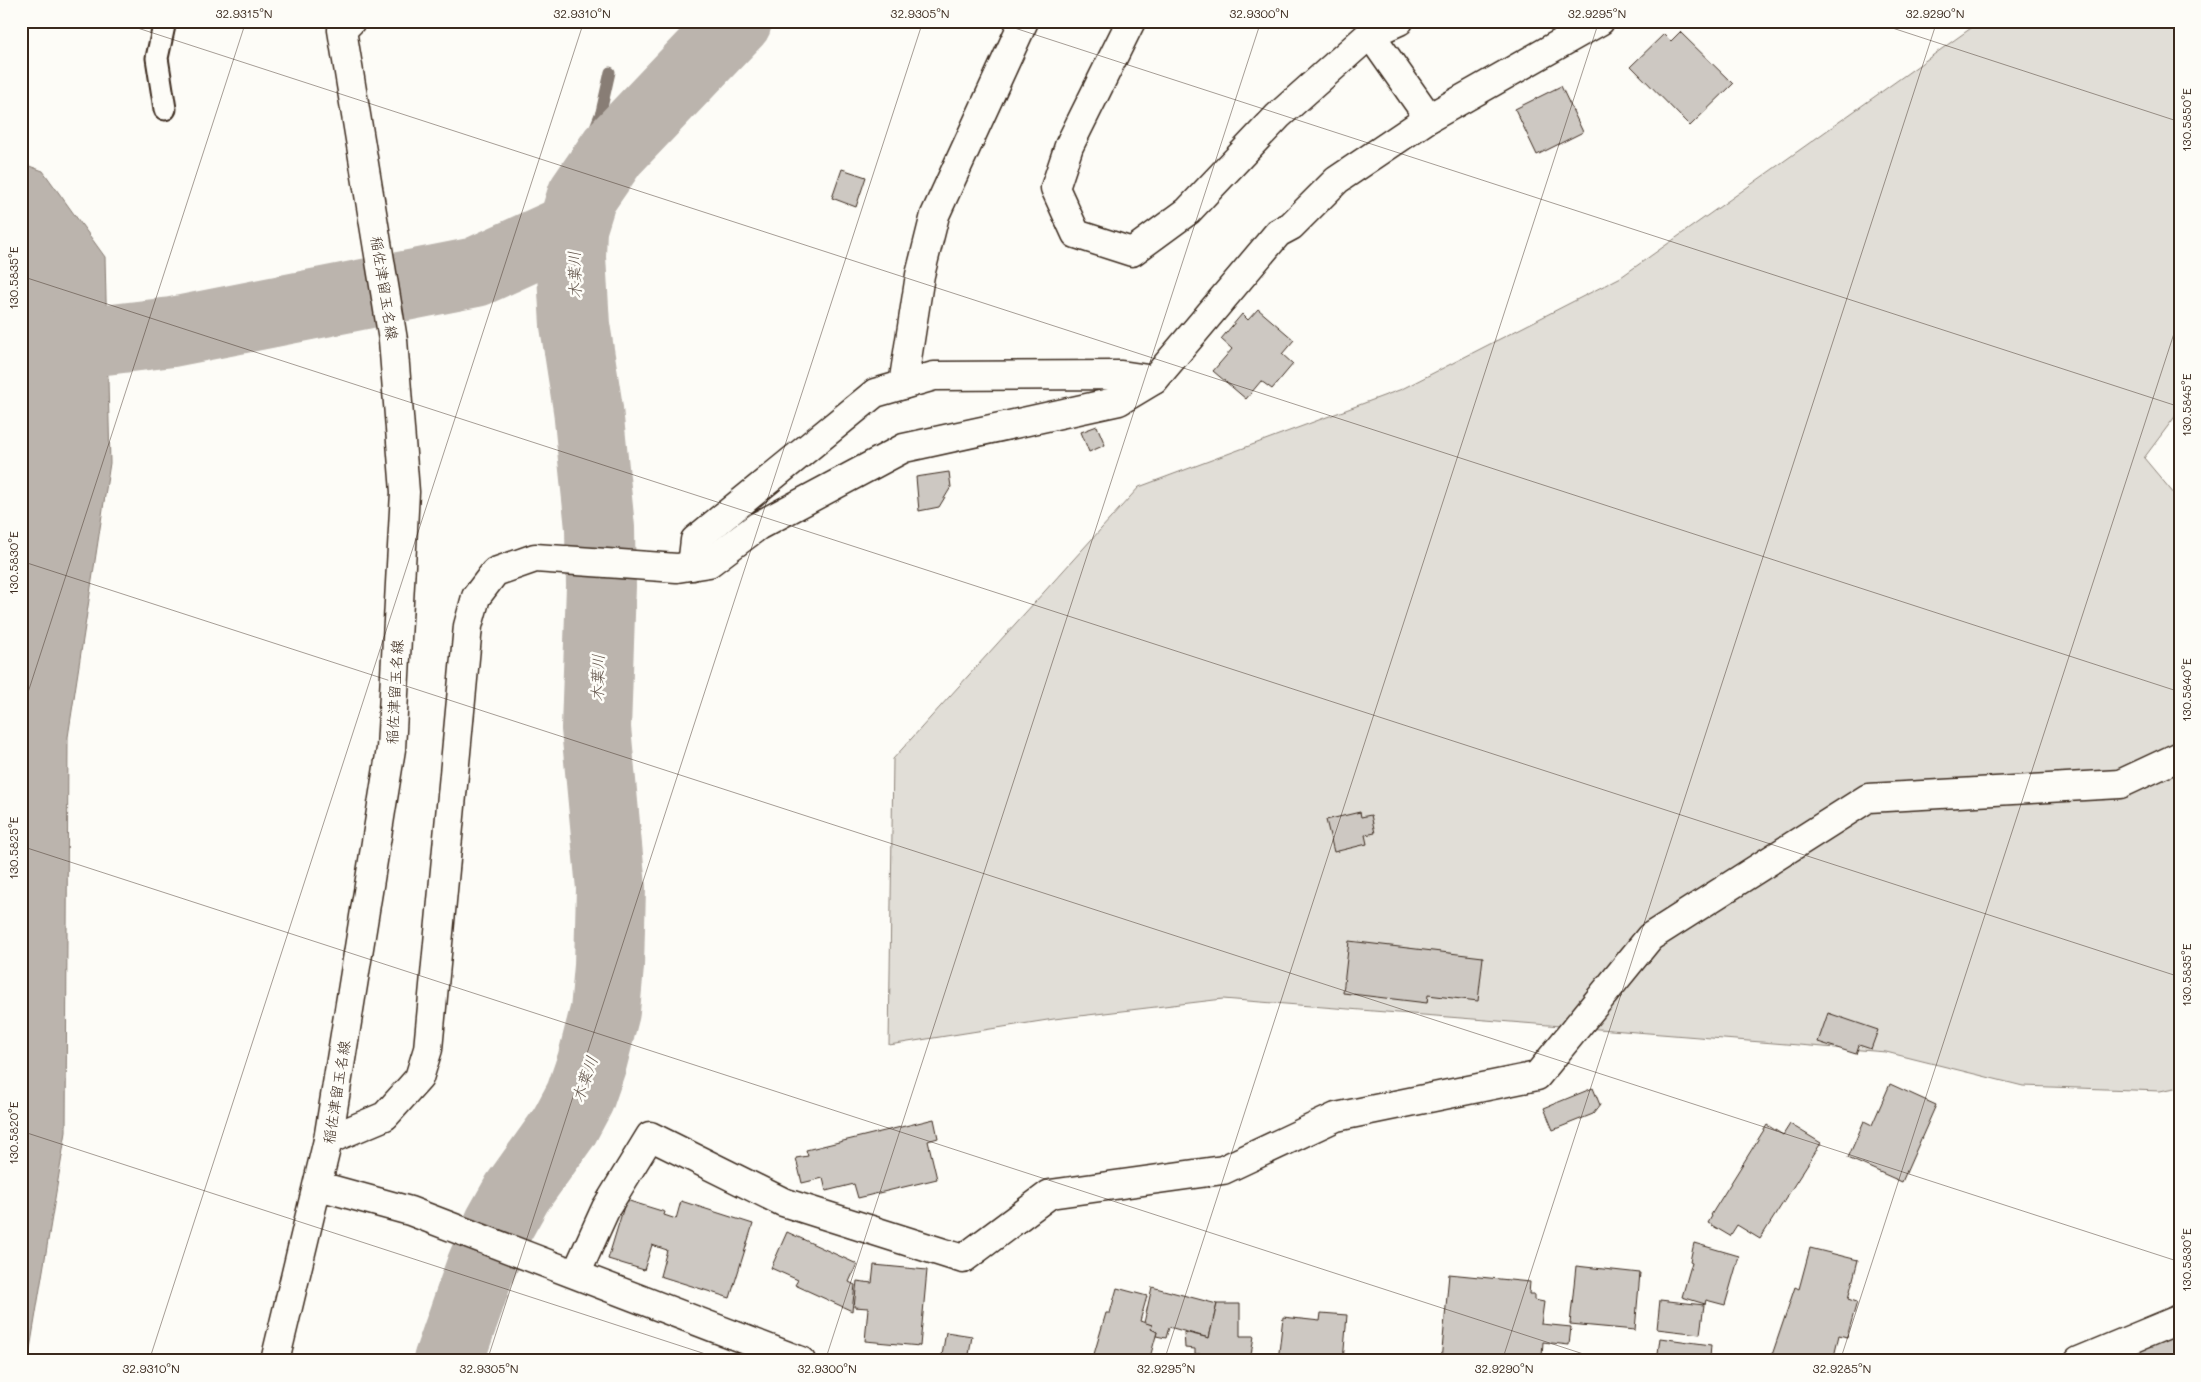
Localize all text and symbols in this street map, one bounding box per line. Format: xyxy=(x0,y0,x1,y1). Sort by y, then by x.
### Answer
text: 32.9315°N xyxy=(215,5,273,21)
text: 32.9310°N xyxy=(553,5,611,21)
text: 32.9305°N xyxy=(890,5,950,21)
text: 32.9300°N xyxy=(1229,5,1289,21)
text: 32.9295°N xyxy=(1568,5,1626,21)
text: 32.9290°N xyxy=(1905,5,1965,21)
text: 130.5850°E xyxy=(2178,88,2194,152)
street label: 稲佐津留玉名線 xyxy=(367,235,403,341)
text: 130.5835°E xyxy=(5,246,21,310)
water label: 木葉川 xyxy=(563,251,585,299)
text: 130.5845°E xyxy=(2178,373,2194,437)
text: 130.5830°E xyxy=(5,531,21,595)
street label: 稲佐津留玉名線 xyxy=(381,639,407,745)
water label: 木葉川 xyxy=(586,654,608,702)
text: 130.5840°E xyxy=(2178,658,2194,722)
text: 130.5825°E xyxy=(5,816,21,879)
text: 130.5835°E xyxy=(2178,943,2194,1007)
street label: 稲佐津留玉名線 xyxy=(318,1039,354,1145)
water label: 木葉川 xyxy=(566,1053,602,1105)
text: 130.5820°E xyxy=(5,1101,21,1165)
text: 130.5830°E xyxy=(2178,1228,2194,1292)
text: 32.9310°N xyxy=(122,1360,180,1376)
text: 32.9305°N xyxy=(459,1360,519,1376)
text: 32.9300°N xyxy=(797,1360,857,1376)
text: 32.9295°N xyxy=(1137,1360,1195,1376)
text: 32.9290°N xyxy=(1474,1360,1534,1376)
text: 32.9285°N xyxy=(1813,1360,1871,1376)

